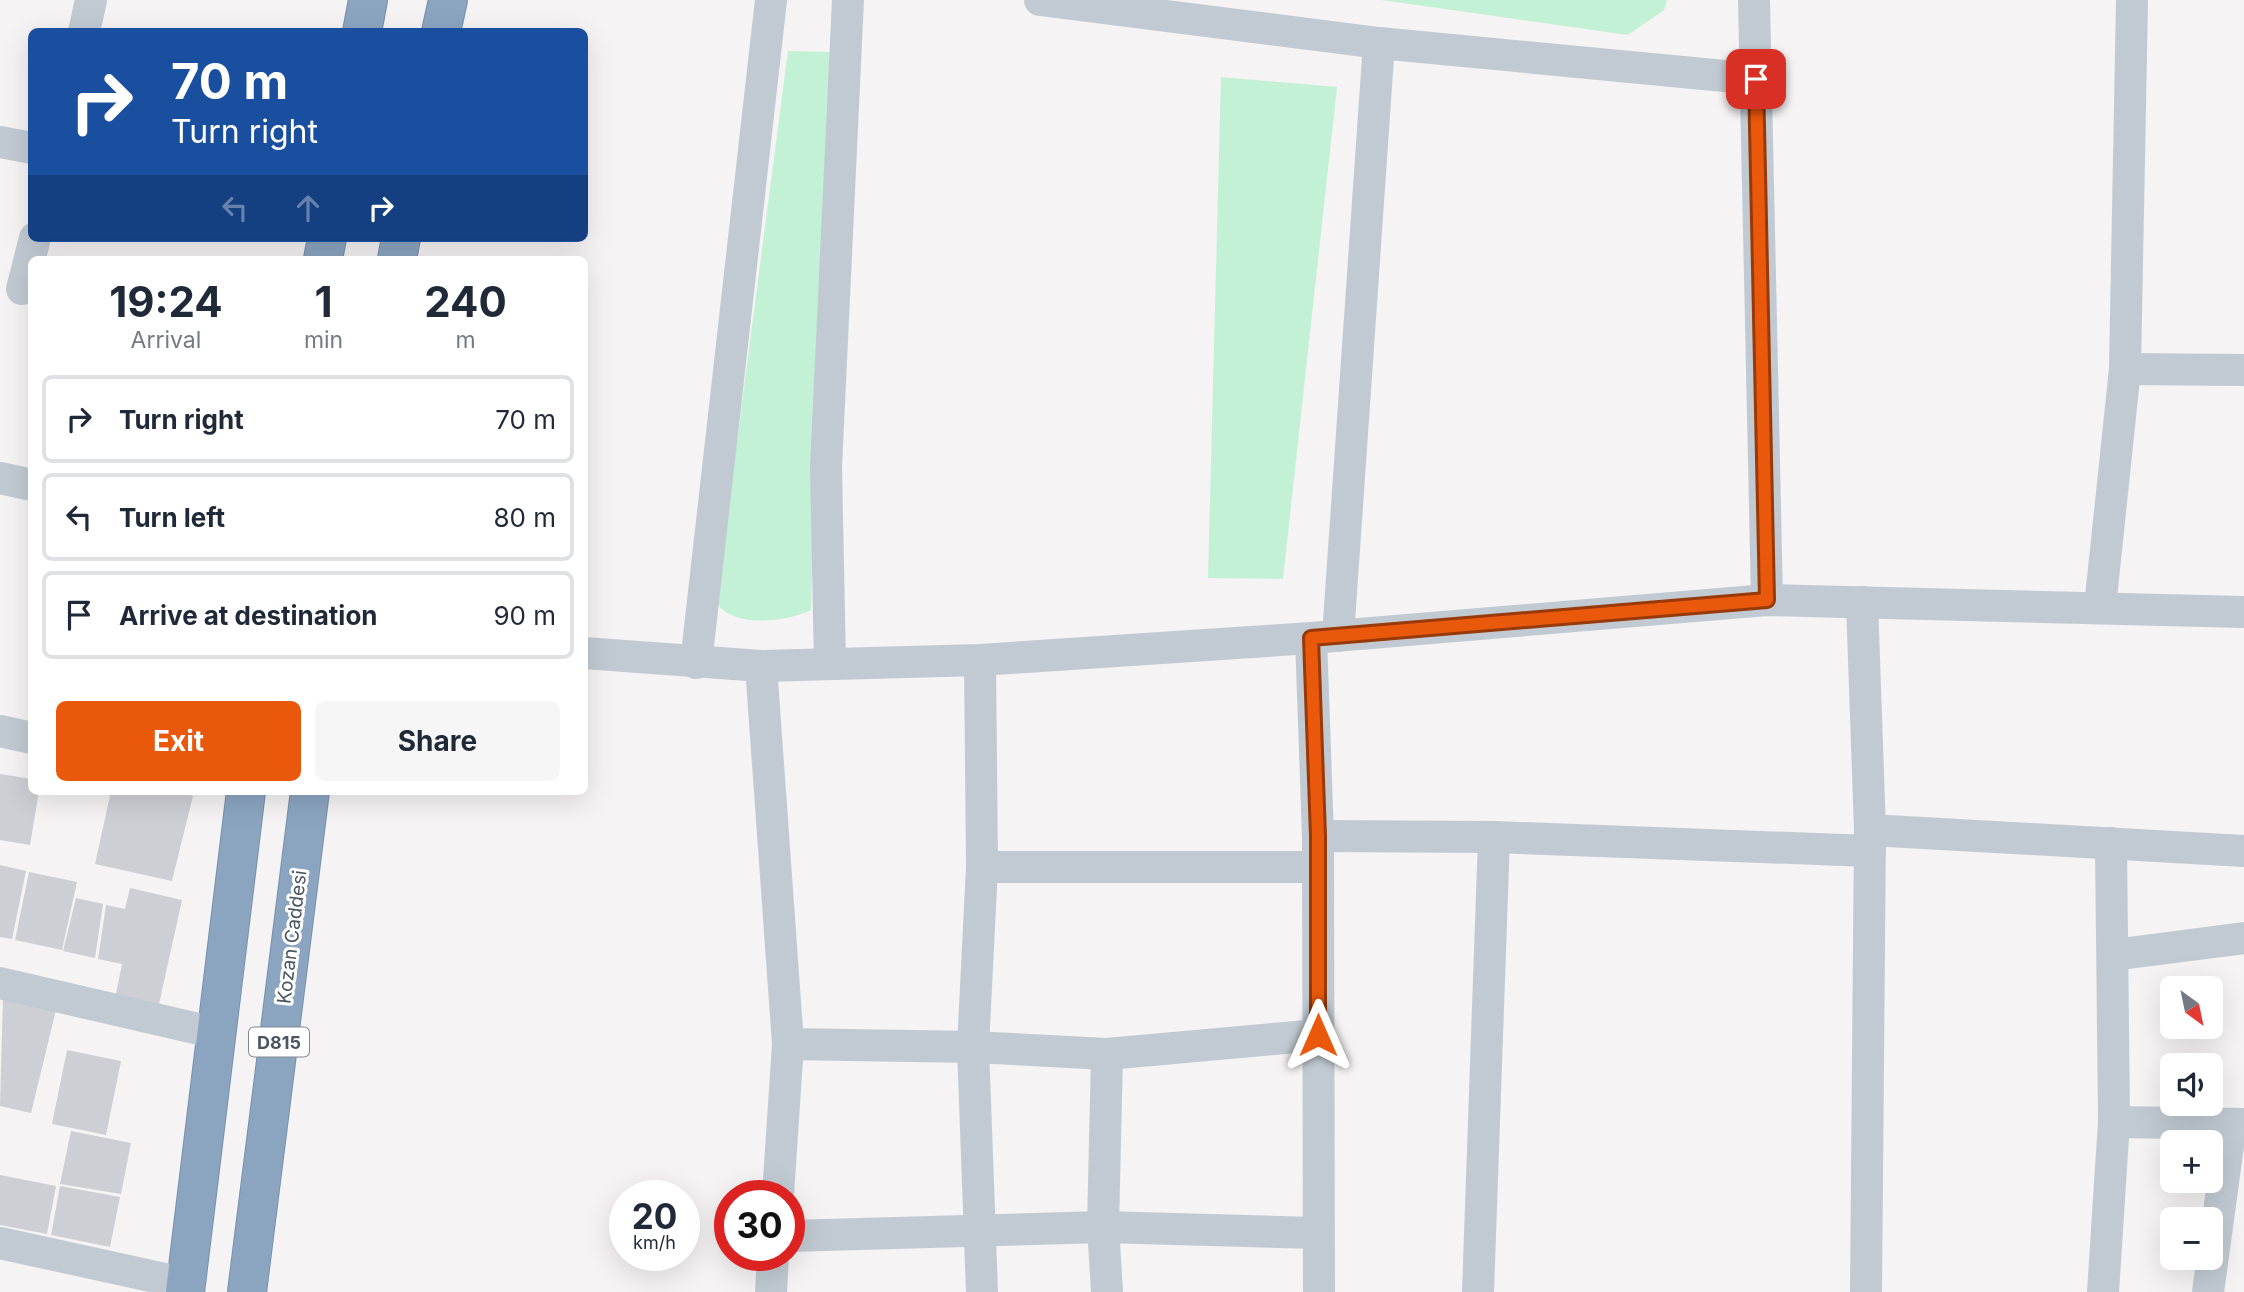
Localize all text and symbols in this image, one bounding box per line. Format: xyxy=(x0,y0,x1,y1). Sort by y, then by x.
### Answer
pin xyxy=(1726,49,1786,109)
text: 70 m xyxy=(171,52,288,111)
icon: right xyxy=(56,56,147,147)
icon: arrive xyxy=(1737,60,1775,98)
text: Turn right xyxy=(171,112,318,151)
icon: left xyxy=(216,189,254,227)
icon: ahead xyxy=(289,189,327,227)
icon: right xyxy=(362,189,400,227)
text: 19:24 xyxy=(109,276,223,327)
text: 1 xyxy=(314,276,333,327)
text: 240 xyxy=(424,276,507,327)
text: Arrival xyxy=(131,326,201,354)
text: min xyxy=(304,326,343,354)
text: m xyxy=(456,326,476,354)
icon: right xyxy=(60,400,98,438)
text: Turn right xyxy=(119,404,244,435)
text: 70 m xyxy=(495,404,556,435)
icon: left xyxy=(60,498,98,536)
text: Turn left xyxy=(119,502,225,533)
text: 80 m xyxy=(493,502,556,533)
icon: arrive xyxy=(60,596,98,634)
text: Arrive at destination xyxy=(119,600,378,631)
text: 90 m xyxy=(493,600,556,631)
button: Exit xyxy=(56,701,301,781)
button: Share xyxy=(315,701,560,781)
street label: Kozan Caddesi xyxy=(272,869,312,1005)
north arrow xyxy=(2160,976,2222,1040)
map controls xyxy=(2160,976,2223,1270)
position arrow xyxy=(1281,998,1355,1072)
road number: D815 xyxy=(249,1028,309,1056)
button: sound xyxy=(2160,1053,2223,1116)
button: + xyxy=(2160,1130,2223,1193)
speed limit sign: 30 xyxy=(714,1180,805,1271)
text: 20 xyxy=(632,1195,677,1237)
button: − xyxy=(2160,1207,2223,1270)
text: km/h xyxy=(633,1232,676,1253)

